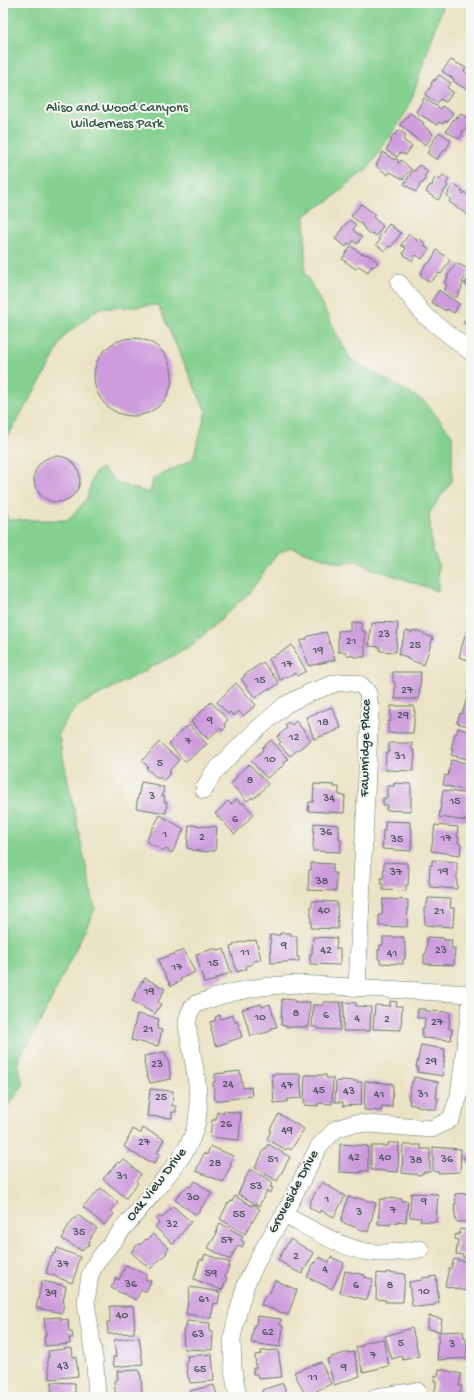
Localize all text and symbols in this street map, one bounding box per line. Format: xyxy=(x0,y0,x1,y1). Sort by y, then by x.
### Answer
park label: Aliso and Wood Canyons Wilderness Park xyxy=(46,100,189,133)
house number: 23 xyxy=(378,628,390,642)
house number: 21 xyxy=(346,635,357,649)
house number: 25 xyxy=(409,639,421,653)
house number: 19 xyxy=(312,644,323,658)
house number: 17 xyxy=(280,658,293,672)
house number: 15 xyxy=(253,674,266,688)
house number: 27 xyxy=(401,684,414,698)
street label: Fawnridge Place xyxy=(357,698,375,798)
house number: 29 xyxy=(397,709,409,723)
house number: 9 xyxy=(206,714,213,728)
house number: 18 xyxy=(316,716,329,730)
house number: 12 xyxy=(288,731,299,745)
house number: 7 xyxy=(184,735,192,749)
house number: 31 xyxy=(393,750,406,764)
house number: 10 xyxy=(263,753,276,767)
house number: 5 xyxy=(157,757,163,771)
house number: 8 xyxy=(247,774,254,788)
house number: 3 xyxy=(148,790,155,804)
house number: 34 xyxy=(322,792,335,806)
house number: 15 xyxy=(448,795,461,809)
house number: 6 xyxy=(232,813,239,827)
house number: 36 xyxy=(319,826,333,840)
house number: 1 xyxy=(162,828,168,842)
house number: 2 xyxy=(199,831,205,845)
house number: 17 xyxy=(439,832,452,846)
house number: 35 xyxy=(390,833,403,847)
house number: 19 xyxy=(437,865,448,879)
house number: 37 xyxy=(389,866,403,880)
house number: 38 xyxy=(315,875,329,889)
house number: 40 xyxy=(318,904,330,918)
house number: 21 xyxy=(434,905,445,919)
house number: 9 xyxy=(280,939,287,953)
house number: 42 xyxy=(320,944,332,958)
house number: 23 xyxy=(435,944,447,958)
house number: 11 xyxy=(239,946,250,960)
house number: 41 xyxy=(387,947,397,961)
house number: 15 xyxy=(206,957,219,971)
house number: 17 xyxy=(170,961,183,975)
house number: 19 xyxy=(143,985,154,999)
house number: 8 xyxy=(293,1007,300,1021)
house number: 6 xyxy=(323,1009,330,1023)
house number: 10 xyxy=(253,1011,266,1025)
house number: 4 xyxy=(354,1012,360,1026)
house number: 2 xyxy=(384,1013,390,1027)
house number: 27 xyxy=(431,1016,444,1030)
house number: 21 xyxy=(143,1023,154,1037)
house number: 29 xyxy=(425,1055,437,1069)
house number: 23 xyxy=(151,1058,163,1072)
house number: 24 xyxy=(222,1078,234,1092)
house number: 47 xyxy=(281,1079,294,1093)
house number: 45 xyxy=(313,1084,325,1098)
house number: 43 xyxy=(343,1085,355,1099)
house number: 41 xyxy=(374,1088,384,1102)
house number: 31 xyxy=(416,1088,429,1102)
house number: 25 xyxy=(155,1091,167,1105)
house number: 26 xyxy=(220,1118,233,1132)
house number: 49 xyxy=(281,1124,293,1138)
house number: 27 xyxy=(138,1136,151,1150)
street label: Oak View Drive xyxy=(123,1144,191,1225)
street label: Groveside Drive xyxy=(265,1147,323,1237)
house number: 42 xyxy=(348,1151,360,1165)
house number: 40 xyxy=(379,1151,391,1165)
house number: 51 xyxy=(267,1153,279,1167)
house number: 36 xyxy=(440,1153,454,1167)
house number: 38 xyxy=(409,1154,423,1168)
house number: 28 xyxy=(209,1157,222,1171)
house number: 31 xyxy=(115,1170,128,1184)
house number: 53 xyxy=(250,1180,262,1194)
house number: 30 xyxy=(185,1191,200,1205)
house number: 1 xyxy=(324,1193,330,1207)
house number: 9 xyxy=(420,1195,427,1209)
house number: 7 xyxy=(389,1204,397,1218)
house number: 3 xyxy=(355,1206,362,1220)
house number: 55 xyxy=(233,1208,245,1222)
house number: 32 xyxy=(165,1218,178,1232)
house number: 35 xyxy=(72,1226,85,1240)
house number: 57 xyxy=(221,1234,234,1248)
house number: 2 xyxy=(293,1250,299,1264)
house number: 37 xyxy=(56,1258,70,1272)
house number: 4 xyxy=(322,1263,328,1277)
house number: 59 xyxy=(205,1267,217,1281)
house number: 36 xyxy=(124,1278,138,1292)
house number: 6 xyxy=(353,1279,360,1293)
house number: 8 xyxy=(387,1279,394,1293)
house number: 10 xyxy=(417,1285,430,1299)
house number: 39 xyxy=(44,1287,57,1301)
house number: 61 xyxy=(199,1293,210,1307)
house number: 40 xyxy=(116,1309,128,1323)
house number: 62 xyxy=(262,1326,274,1340)
house number: 63 xyxy=(192,1328,204,1342)
house number: 5 xyxy=(398,1337,404,1351)
house number: 3 xyxy=(448,1338,455,1352)
house number: 7 xyxy=(369,1349,377,1363)
house number: 43 xyxy=(57,1360,69,1374)
house number: 9 xyxy=(340,1361,347,1375)
house number: 65 xyxy=(194,1363,206,1377)
house number: 11 xyxy=(307,1371,318,1385)

